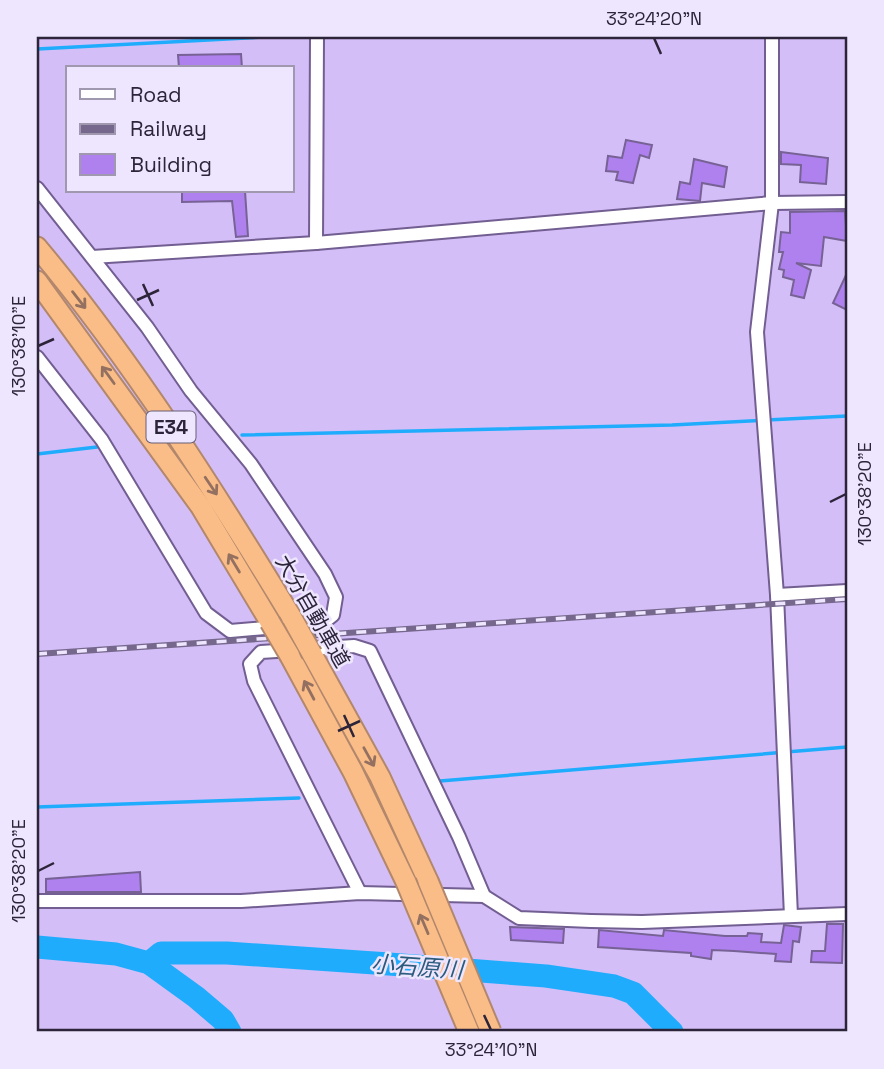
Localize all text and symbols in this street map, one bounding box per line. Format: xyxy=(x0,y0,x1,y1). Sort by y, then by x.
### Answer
text: 33°24'20"N xyxy=(606,7,702,30)
legend xyxy=(66,66,294,192)
text: Road xyxy=(130,81,182,108)
text: Railway xyxy=(130,115,207,142)
text: Building xyxy=(130,151,212,178)
one-way arrow xyxy=(71,290,86,309)
text: 130°38'10"E xyxy=(7,296,30,396)
one-way arrow xyxy=(100,366,115,385)
road number: E34 xyxy=(146,412,196,442)
text: 130°38'20"E xyxy=(853,442,876,546)
one-way arrow xyxy=(203,476,218,495)
street label: 大分自動車道 xyxy=(270,550,356,672)
one-way arrow xyxy=(227,554,241,574)
one-way arrow xyxy=(301,681,315,701)
one-way arrow xyxy=(362,746,376,766)
text: 130°38'20"E xyxy=(7,819,30,923)
one-way arrow xyxy=(417,914,430,935)
water label: 小石原川 xyxy=(370,949,467,985)
text: 33°24'10"N xyxy=(445,1038,537,1061)

